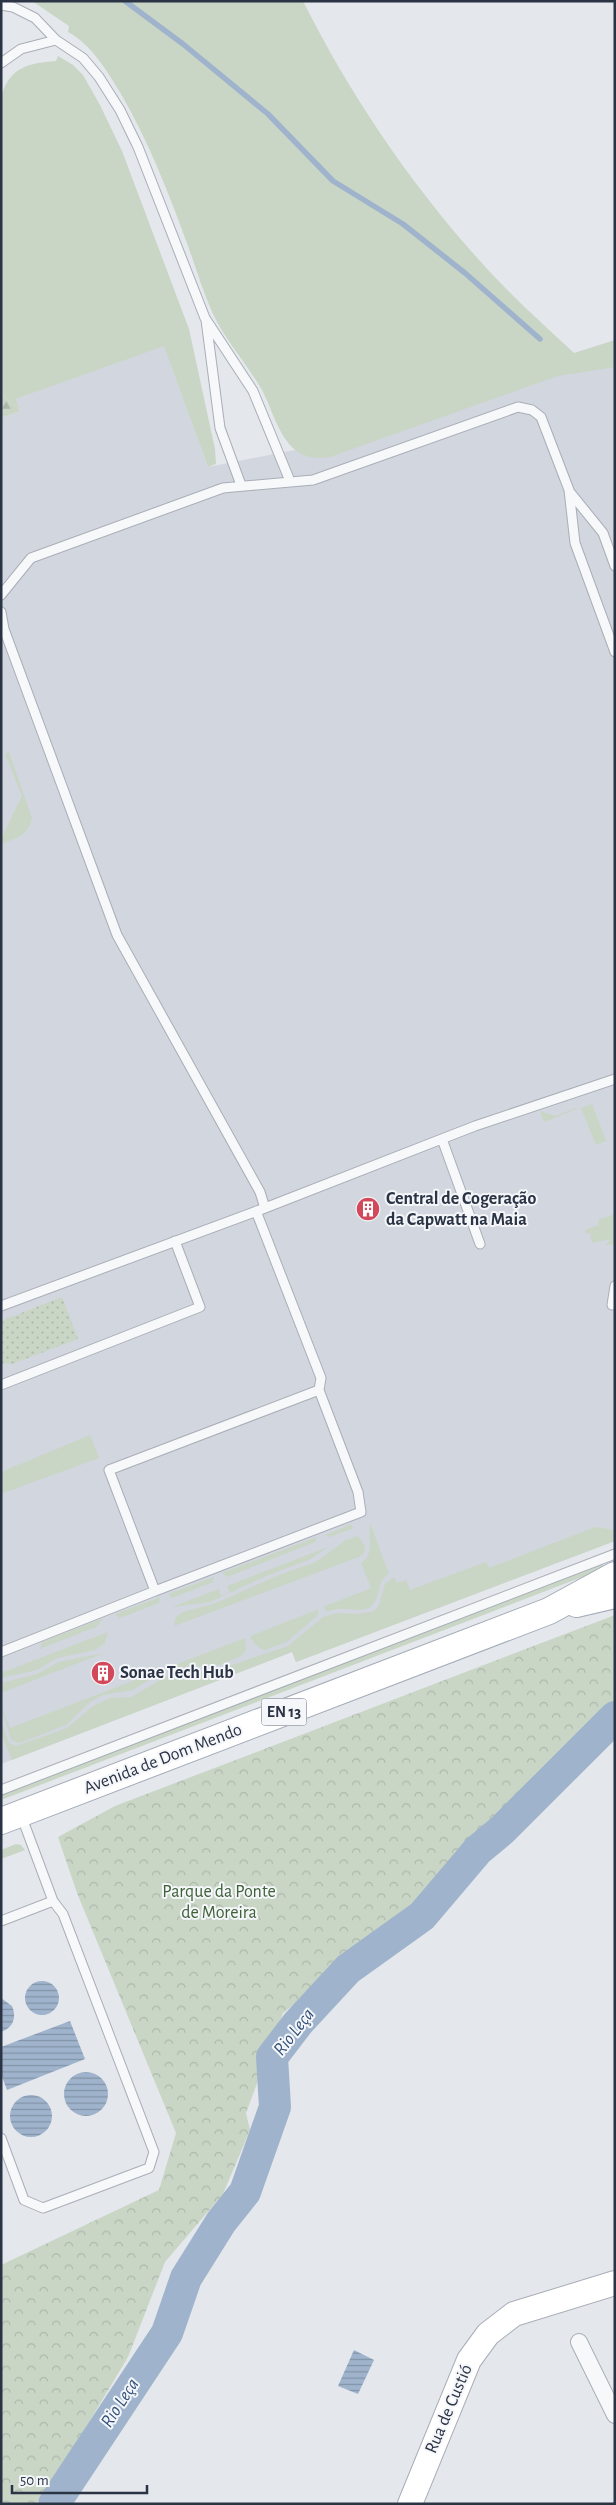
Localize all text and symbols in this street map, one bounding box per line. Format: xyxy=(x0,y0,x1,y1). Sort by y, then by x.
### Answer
place label: Central de Cogeração da Capwatt na Maia xyxy=(386,1190,536,1229)
building icon: Central de Cogeração da Capwatt na Maia xyxy=(355,1196,381,1222)
building icon: Sonae Tech Hub xyxy=(90,1660,116,1686)
place label: Sonae Tech Hub xyxy=(120,1664,234,1682)
road number: EN 13 xyxy=(262,1698,306,1725)
street label: Avenida de Dom Mendo xyxy=(81,1720,245,1797)
park label: Parque da Ponte de Moreira xyxy=(162,1883,276,1922)
water label: Rio Leça xyxy=(270,2005,318,2059)
street label: Rua de Custió xyxy=(422,2362,476,2456)
water label: Rio Leça xyxy=(97,2375,143,2431)
scale bar xyxy=(12,2462,148,2494)
text: 50 m xyxy=(20,2473,49,2488)

